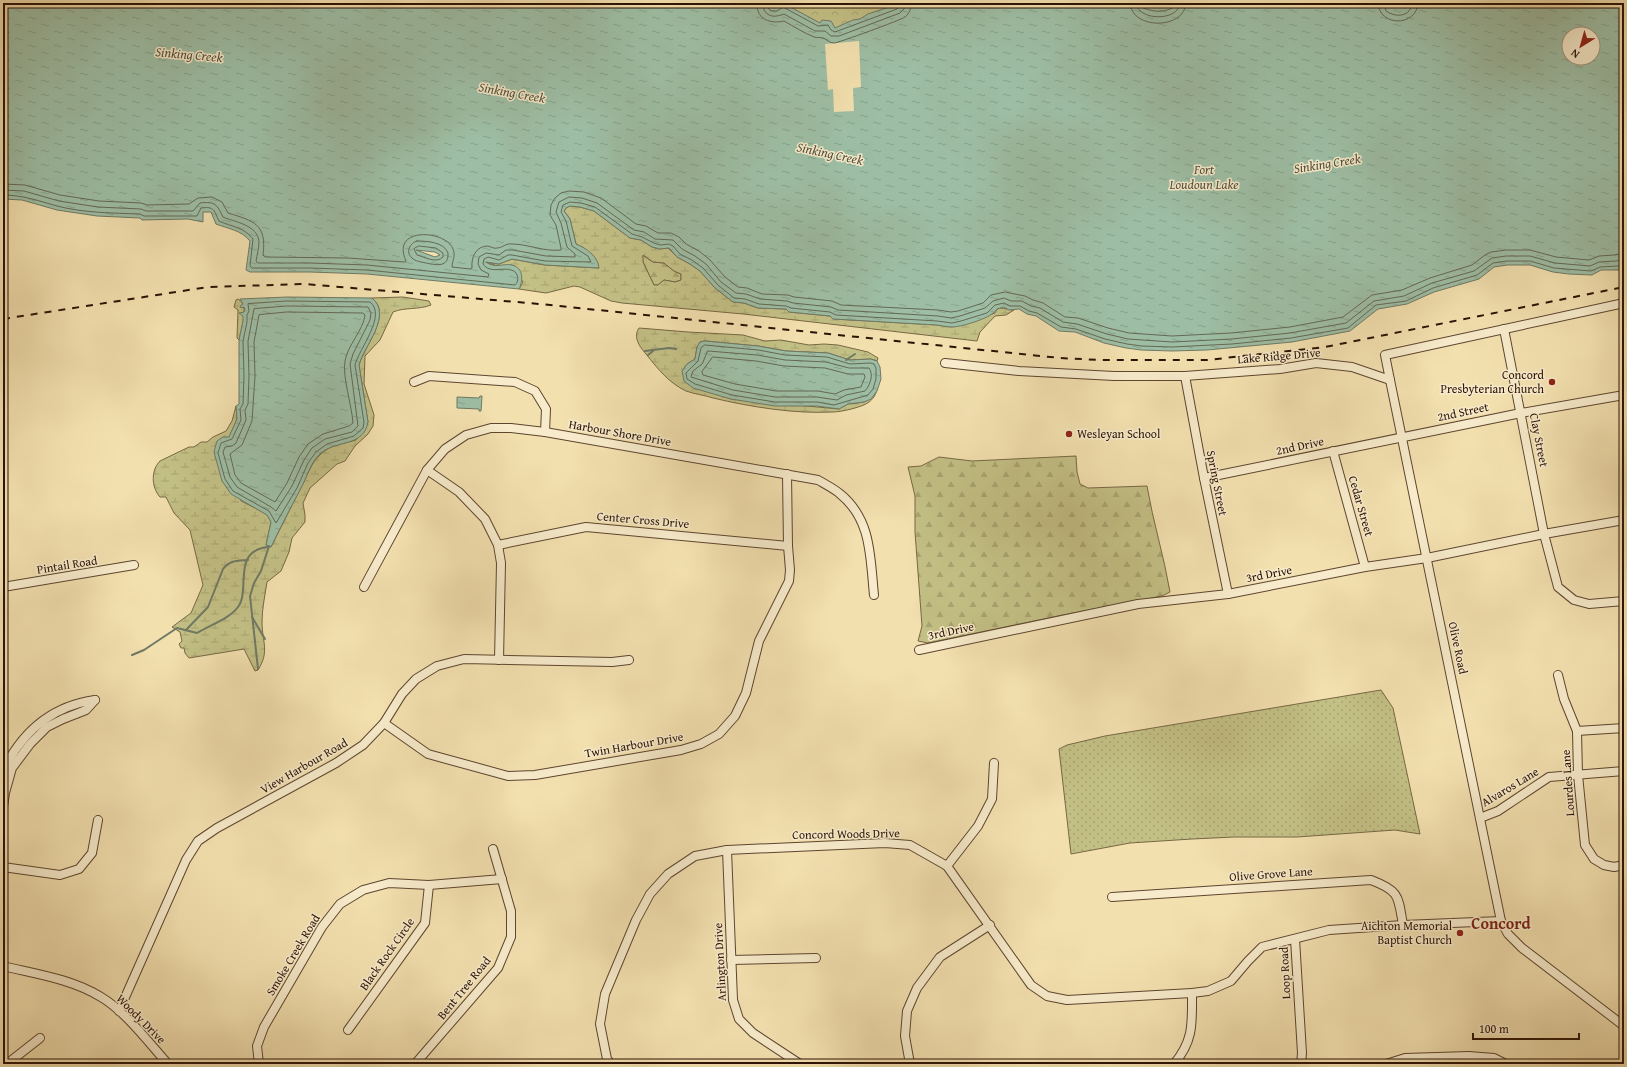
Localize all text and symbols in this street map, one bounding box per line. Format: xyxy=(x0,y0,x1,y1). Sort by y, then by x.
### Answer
north arrow xyxy=(1561,26,1601,66)
water label: Sinking Creek xyxy=(155,42,223,67)
text: N xyxy=(1567,45,1583,63)
water label: Sinking Creek xyxy=(477,77,547,108)
water label: Sinking Creek xyxy=(795,137,865,170)
water label: Sinking Creek xyxy=(1292,149,1362,178)
water label: Fort Loudoun Lake xyxy=(1169,160,1238,194)
street label: Lake Ridge Drive xyxy=(1237,343,1322,368)
place label: Concord Presbyterian Church xyxy=(1441,366,1545,397)
marker: Concord Presbyterian Church xyxy=(1547,377,1557,387)
street label: 2nd Street xyxy=(1436,398,1491,425)
street label: Clay Street xyxy=(1526,412,1553,469)
street label: Harbour Shore Drive xyxy=(568,415,673,450)
place label: Wesleyan School xyxy=(1077,425,1161,442)
marker: Wesleyan School xyxy=(1064,429,1074,439)
street label: 2nd Drive xyxy=(1274,432,1326,459)
street label: Spring Street xyxy=(1203,449,1232,518)
street label: Cedar Street xyxy=(1345,474,1378,539)
street label: Center Cross Drive xyxy=(596,507,690,532)
street label: Pintail Road xyxy=(35,551,99,578)
street label: 3rd Drive xyxy=(1244,561,1294,586)
street label: 3rd Drive xyxy=(926,617,976,644)
street label: Olive Road xyxy=(1445,620,1472,676)
street label: Twin Harbour Drive xyxy=(583,727,685,762)
street label: View Harbour Road xyxy=(257,733,351,797)
street label: Lourdes Lane xyxy=(1557,749,1578,817)
street label: Alvaros Lane xyxy=(1478,763,1542,810)
street label: Concord Woods Drive xyxy=(792,824,900,843)
street label: Olive Grove Lane xyxy=(1229,862,1314,885)
street label: Smoke Creek Road xyxy=(262,910,324,999)
district label: Concord xyxy=(1471,911,1531,935)
street label: Black Rock Circle xyxy=(355,914,418,994)
place label: Aichton Memorial Baptist Church xyxy=(1361,917,1453,948)
street label: Arlington Drive xyxy=(709,922,730,1002)
marker: Aichton Memorial Baptist Church xyxy=(1455,928,1465,938)
street label: Loop Road xyxy=(1275,946,1294,1000)
street label: Bent Tree Road xyxy=(433,952,495,1023)
street label: Woody Drive xyxy=(113,990,170,1048)
scale bar xyxy=(1473,1015,1579,1041)
text: 100 m xyxy=(1479,1020,1509,1037)

